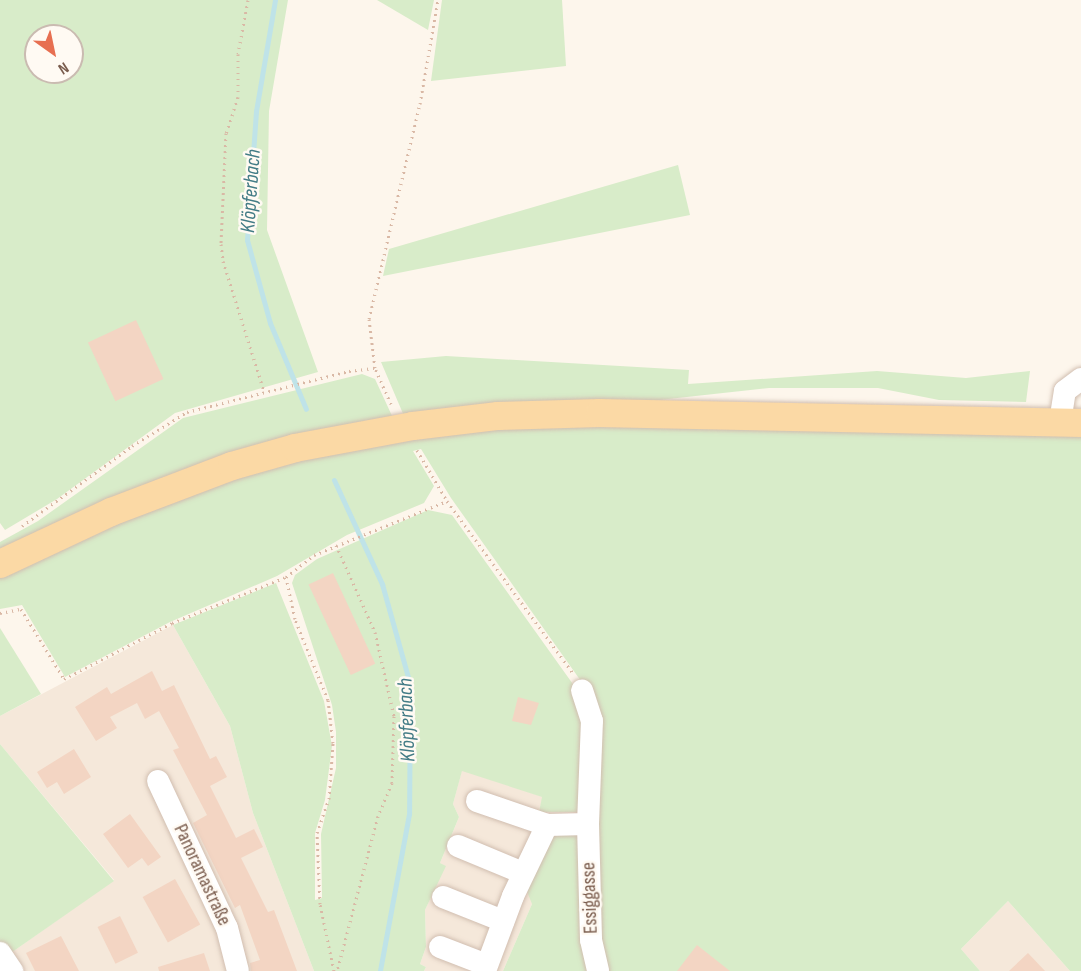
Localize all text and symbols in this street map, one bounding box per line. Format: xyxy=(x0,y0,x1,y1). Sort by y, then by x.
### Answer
north arrow xyxy=(24,24,84,84)
text: N xyxy=(54,58,72,78)
water label: Klöpferbach xyxy=(236,148,266,234)
water label: Klöpferbach xyxy=(393,678,421,762)
street label: Panoramastraße xyxy=(168,820,236,930)
street label: Essiggasse xyxy=(577,862,603,934)

